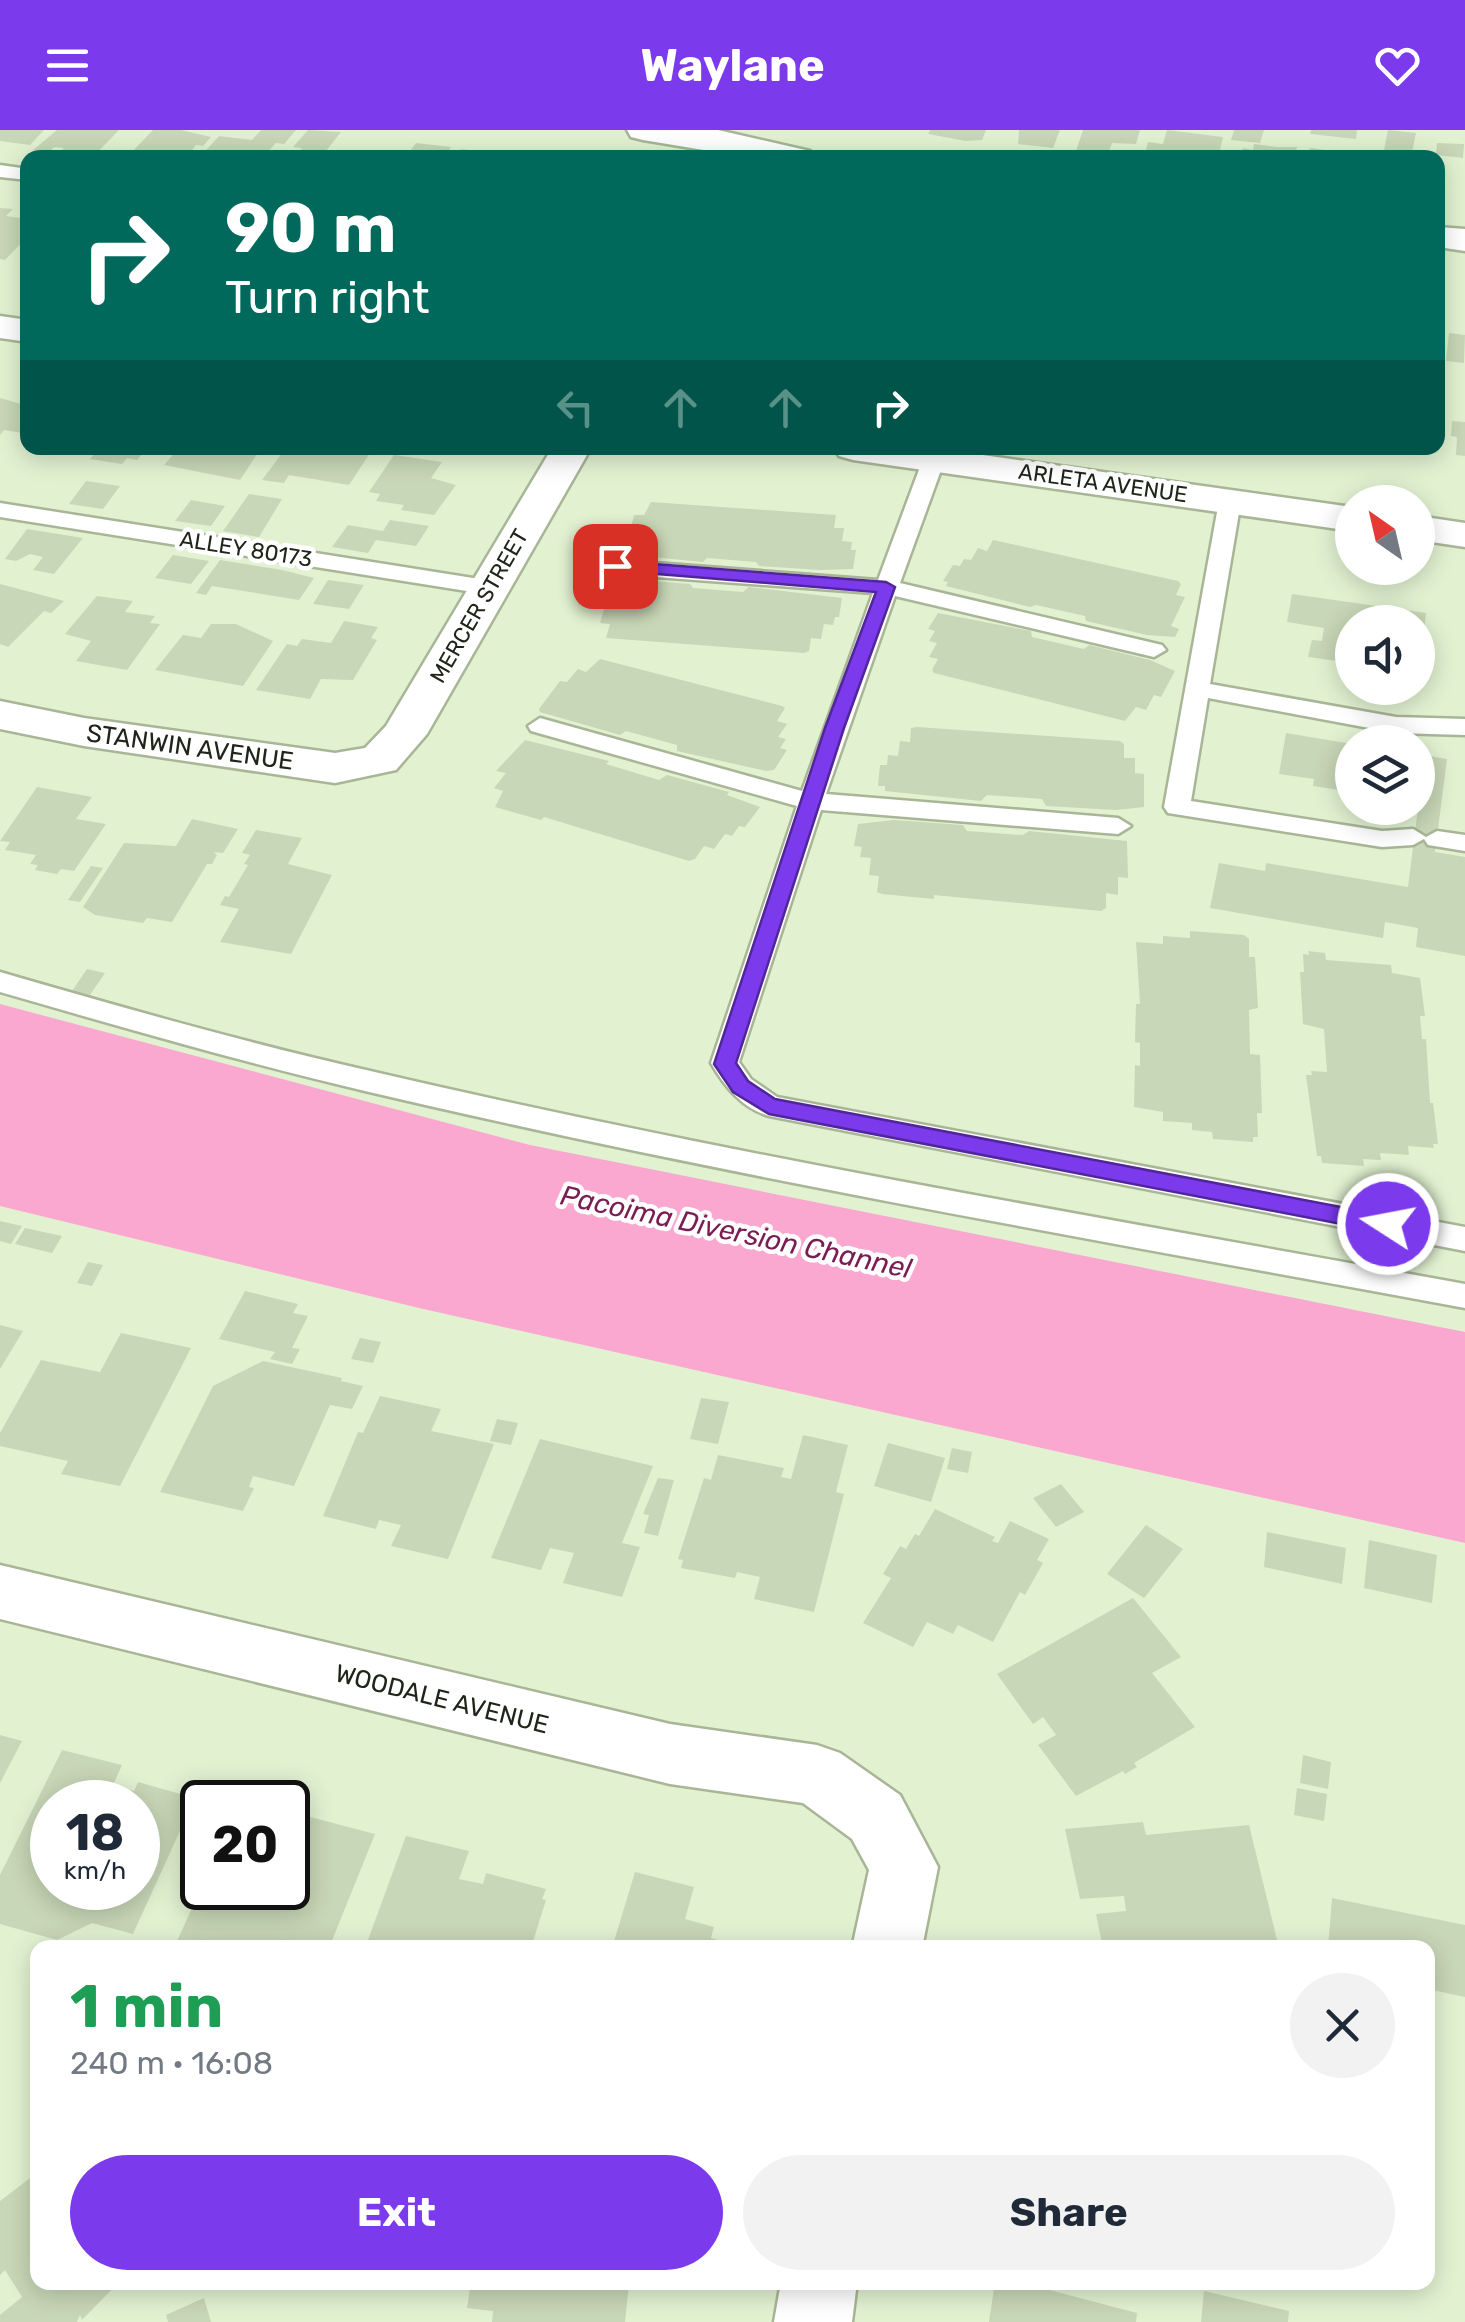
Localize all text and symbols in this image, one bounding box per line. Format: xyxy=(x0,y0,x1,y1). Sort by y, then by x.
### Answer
icon: menu xyxy=(40,38,95,93)
icon: heart xyxy=(1370,38,1425,93)
text: Waylane xyxy=(640,39,825,92)
text: 90 m xyxy=(225,187,397,270)
icon: right xyxy=(60,190,190,320)
text: Turn right xyxy=(225,271,429,324)
icon: left xyxy=(548,380,603,435)
icon: ahead xyxy=(653,380,708,435)
icon: ahead xyxy=(758,380,813,435)
icon: right xyxy=(863,380,918,435)
street label: ARLETA AVENUE xyxy=(1017,458,1189,508)
north arrow xyxy=(1335,485,1435,585)
map controls xyxy=(1335,485,1435,825)
street label: MERCER STREET xyxy=(424,524,534,688)
pin xyxy=(573,524,658,609)
street label: ALLEY 80173 xyxy=(178,525,314,573)
icon: arrive xyxy=(588,539,643,594)
button: sound xyxy=(1335,605,1435,705)
street label: STANWIN AVENUE xyxy=(85,718,295,776)
button: layers xyxy=(1335,725,1435,825)
position arrow xyxy=(1336,1172,1440,1276)
water label: Pacoima Diversion Channel xyxy=(558,1179,916,1286)
street label: WOODALE AVENUE xyxy=(332,1658,552,1740)
speed limit sign: 20 xyxy=(180,1780,310,1910)
text: 18 xyxy=(66,1803,124,1863)
text: km/h xyxy=(64,1856,126,1885)
text: 1 min xyxy=(70,1971,223,2042)
button: close xyxy=(1290,1973,1395,2078)
text: 240 m · 16:08 xyxy=(70,2044,273,2082)
button: Exit xyxy=(70,2155,723,2270)
button: Share xyxy=(743,2155,1395,2270)

